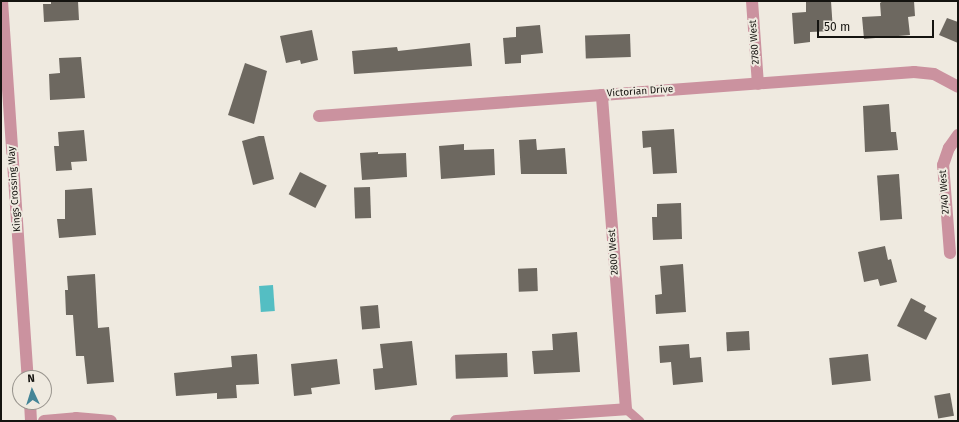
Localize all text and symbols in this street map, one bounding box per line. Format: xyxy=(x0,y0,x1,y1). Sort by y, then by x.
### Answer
scale bar xyxy=(819,12,936,38)
street label: 2780 West xyxy=(747,19,763,65)
text: 50 m xyxy=(824,20,850,34)
street label: Victorian Drive xyxy=(606,84,674,100)
street label: Kings Crossing Way xyxy=(6,146,24,232)
street label: 2740 West xyxy=(937,169,953,215)
street label: 2800 West xyxy=(606,229,622,275)
north arrow xyxy=(12,370,52,410)
text: N xyxy=(27,372,35,385)

